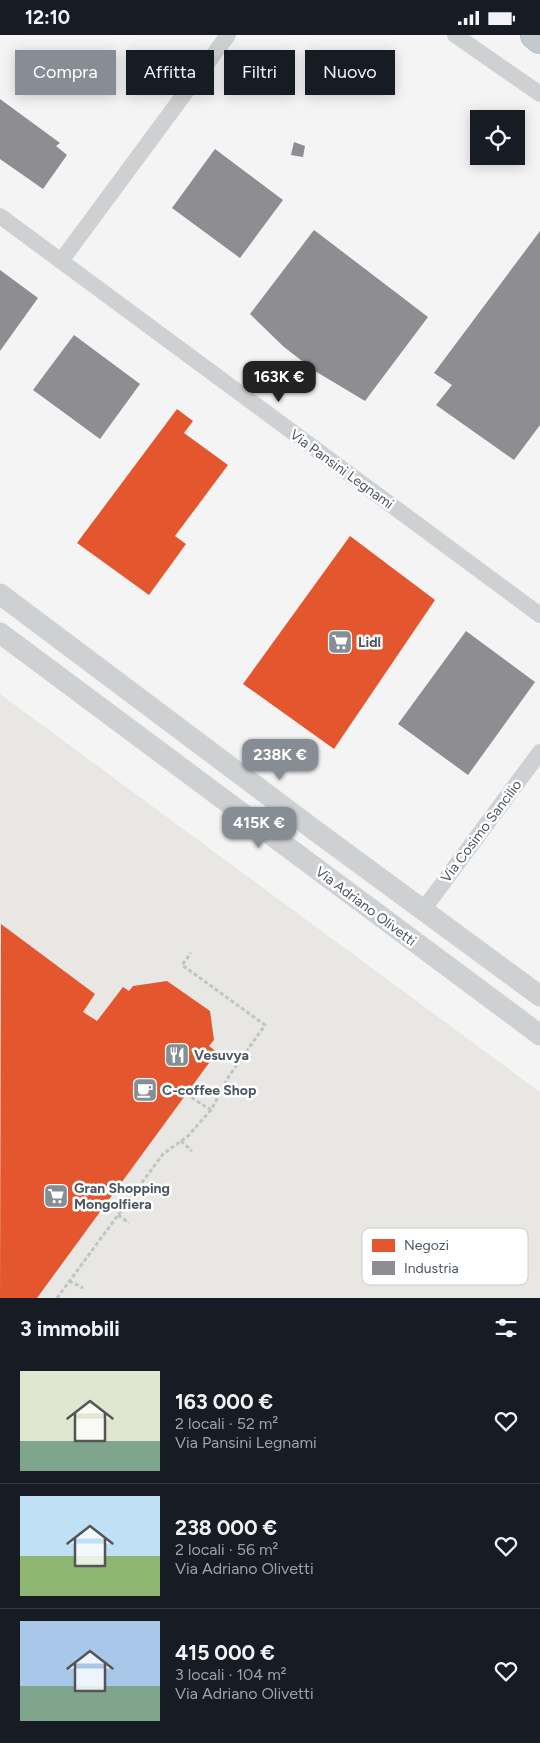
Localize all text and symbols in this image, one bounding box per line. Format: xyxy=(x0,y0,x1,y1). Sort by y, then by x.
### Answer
text: 12:10 xyxy=(25,6,70,29)
chip: Compra xyxy=(15,50,116,95)
chip: Affitta xyxy=(126,50,214,95)
chip: Filtri xyxy=(224,50,295,95)
chip: Nuovo xyxy=(305,50,395,95)
map controls xyxy=(470,110,525,165)
button: locate xyxy=(470,110,525,165)
pin: 163K € xyxy=(238,361,320,403)
text: 163K € xyxy=(254,367,304,386)
street label: Via Pansini Legnami xyxy=(287,426,397,513)
supermarket icon: Lidl xyxy=(327,629,353,655)
place label: Lidl xyxy=(358,634,381,651)
pin: 238K € xyxy=(239,739,321,781)
text: 238K € xyxy=(253,745,307,764)
street label: Via Cosimo Sancilio xyxy=(437,777,525,886)
pin: 415K € xyxy=(218,807,300,849)
text: 415K € xyxy=(233,813,285,832)
street label: Via Adriano Olivetti xyxy=(312,863,419,950)
restaurant icon: Vesuvya xyxy=(164,1042,190,1068)
place label: Vesuvya xyxy=(194,1047,249,1064)
cafe icon: C-coffee Shop xyxy=(132,1077,158,1103)
place label: C-coffee Shop xyxy=(162,1082,256,1099)
place label: Gran Shopping Mongolfiera xyxy=(74,1180,170,1213)
supermarket icon: Gran Shopping Mongolfiera xyxy=(43,1183,69,1209)
legend xyxy=(362,1228,528,1285)
text: Negozi xyxy=(404,1237,449,1254)
text: Industria xyxy=(404,1260,459,1277)
icon: filters xyxy=(492,1314,520,1342)
text: 3 immobili xyxy=(20,1316,120,1341)
text: 163 000 € xyxy=(175,1389,273,1414)
icon: home xyxy=(60,1391,120,1451)
icon: heart xyxy=(492,1407,520,1435)
text: 2 locali · 52 m² xyxy=(175,1414,278,1433)
text: Via Pansini Legnami xyxy=(175,1433,317,1452)
text: 238 000 € xyxy=(175,1515,277,1540)
icon: home xyxy=(60,1516,120,1576)
icon: heart xyxy=(492,1532,520,1560)
text: 2 locali · 56 m² xyxy=(175,1540,278,1559)
text: Via Adriano Olivetti xyxy=(175,1559,314,1578)
text: 415 000 € xyxy=(175,1640,275,1665)
icon: home xyxy=(60,1641,120,1701)
icon: heart xyxy=(492,1657,520,1685)
text: 3 locali · 104 m² xyxy=(175,1665,287,1684)
text: Via Adriano Olivetti xyxy=(175,1684,314,1703)

